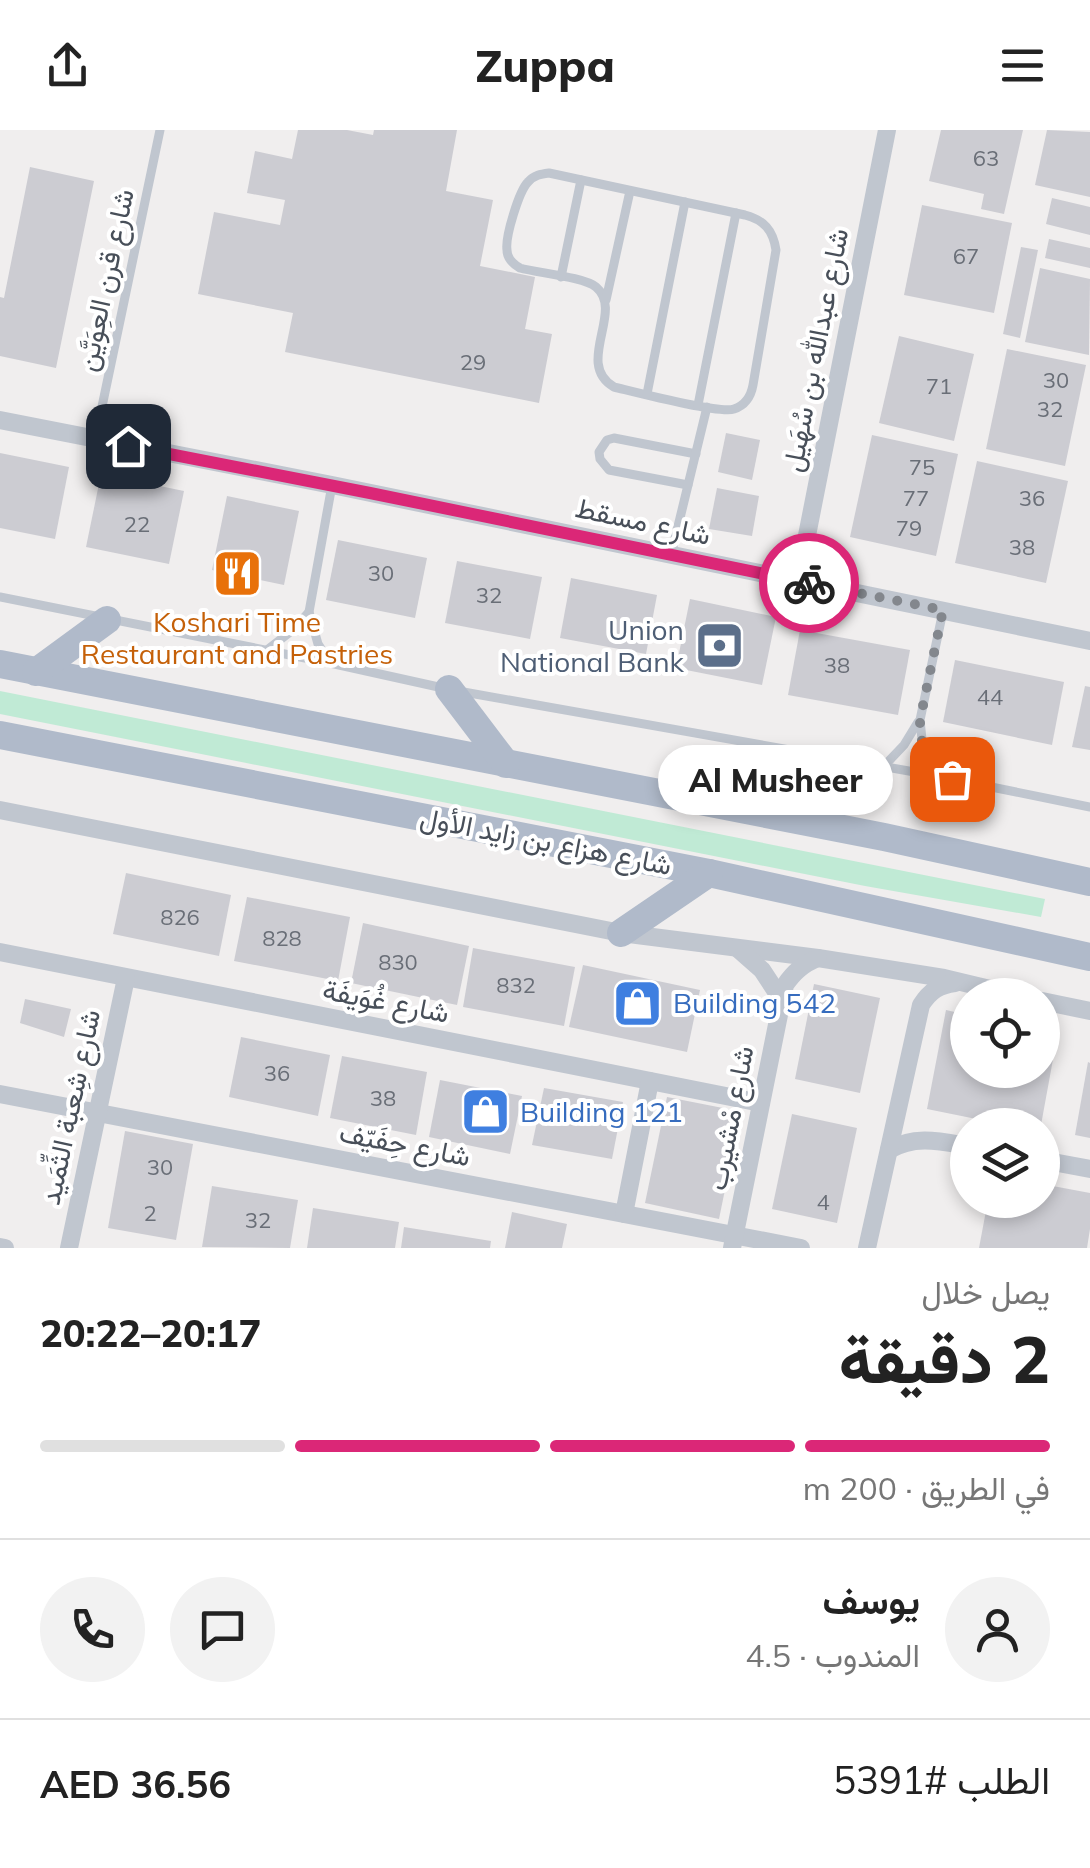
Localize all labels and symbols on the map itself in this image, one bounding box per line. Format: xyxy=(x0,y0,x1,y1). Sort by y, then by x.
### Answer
house number: 63 xyxy=(973,144,999,172)
street label: شارع قرن العِوَيَّن xyxy=(68,185,143,375)
street label: شارع عبدالله بن سُهَيل xyxy=(774,225,857,475)
house number: 67 xyxy=(953,242,979,270)
house number: 29 xyxy=(460,348,486,376)
house number: 30 xyxy=(1043,366,1069,394)
house number: 71 xyxy=(926,372,952,400)
house number: 32 xyxy=(1037,395,1063,423)
pin xyxy=(86,404,171,489)
house number: 75 xyxy=(909,453,935,481)
house number: 77 xyxy=(903,484,929,512)
house number: 36 xyxy=(1019,484,1045,512)
street label: شارع مسقط xyxy=(572,489,714,554)
house number: 22 xyxy=(124,510,150,538)
house number: 79 xyxy=(896,514,922,542)
courier xyxy=(759,533,859,633)
house number: 38 xyxy=(1009,533,1035,561)
restaurant icon: Koshari Time Restaurant and Pastries xyxy=(211,548,263,600)
house number: 30 xyxy=(368,559,394,587)
house number: 32 xyxy=(476,581,502,609)
place label: Koshari Time Restaurant and Pastries xyxy=(81,604,393,671)
place label: Union National Bank xyxy=(500,612,685,679)
bank icon: Union National Bank xyxy=(693,620,745,672)
house number: 38 xyxy=(824,651,850,679)
house number: 44 xyxy=(977,683,1003,711)
pin xyxy=(910,737,995,822)
callout: Al Musheer xyxy=(657,744,892,814)
street label: شارع هزاع بن زايد الأول xyxy=(417,799,675,884)
house number: 826 xyxy=(160,903,200,931)
house number: 828 xyxy=(262,924,302,952)
house number: 830 xyxy=(378,948,418,976)
street label: شارع غُوَيفَة xyxy=(320,971,452,1032)
house number: 832 xyxy=(496,971,536,999)
shop icon: Building 542 xyxy=(612,977,664,1029)
place label: Building 542 xyxy=(673,985,836,1020)
street label: شارع شِعبة الثِّمَيد xyxy=(30,1006,109,1208)
street label: شارع مْشيرب xyxy=(698,1043,763,1193)
house number: 36 xyxy=(264,1059,290,1087)
house number: 38 xyxy=(370,1084,396,1112)
shop icon: Building 121 xyxy=(459,1086,511,1138)
place label: Building 121 xyxy=(520,1094,683,1129)
street label: شارع حِفَيّف xyxy=(336,1114,473,1175)
house number: 30 xyxy=(147,1153,173,1181)
house number: 4 xyxy=(816,1188,830,1216)
house number: 2 xyxy=(143,1199,157,1227)
house number: 32 xyxy=(245,1206,271,1234)

